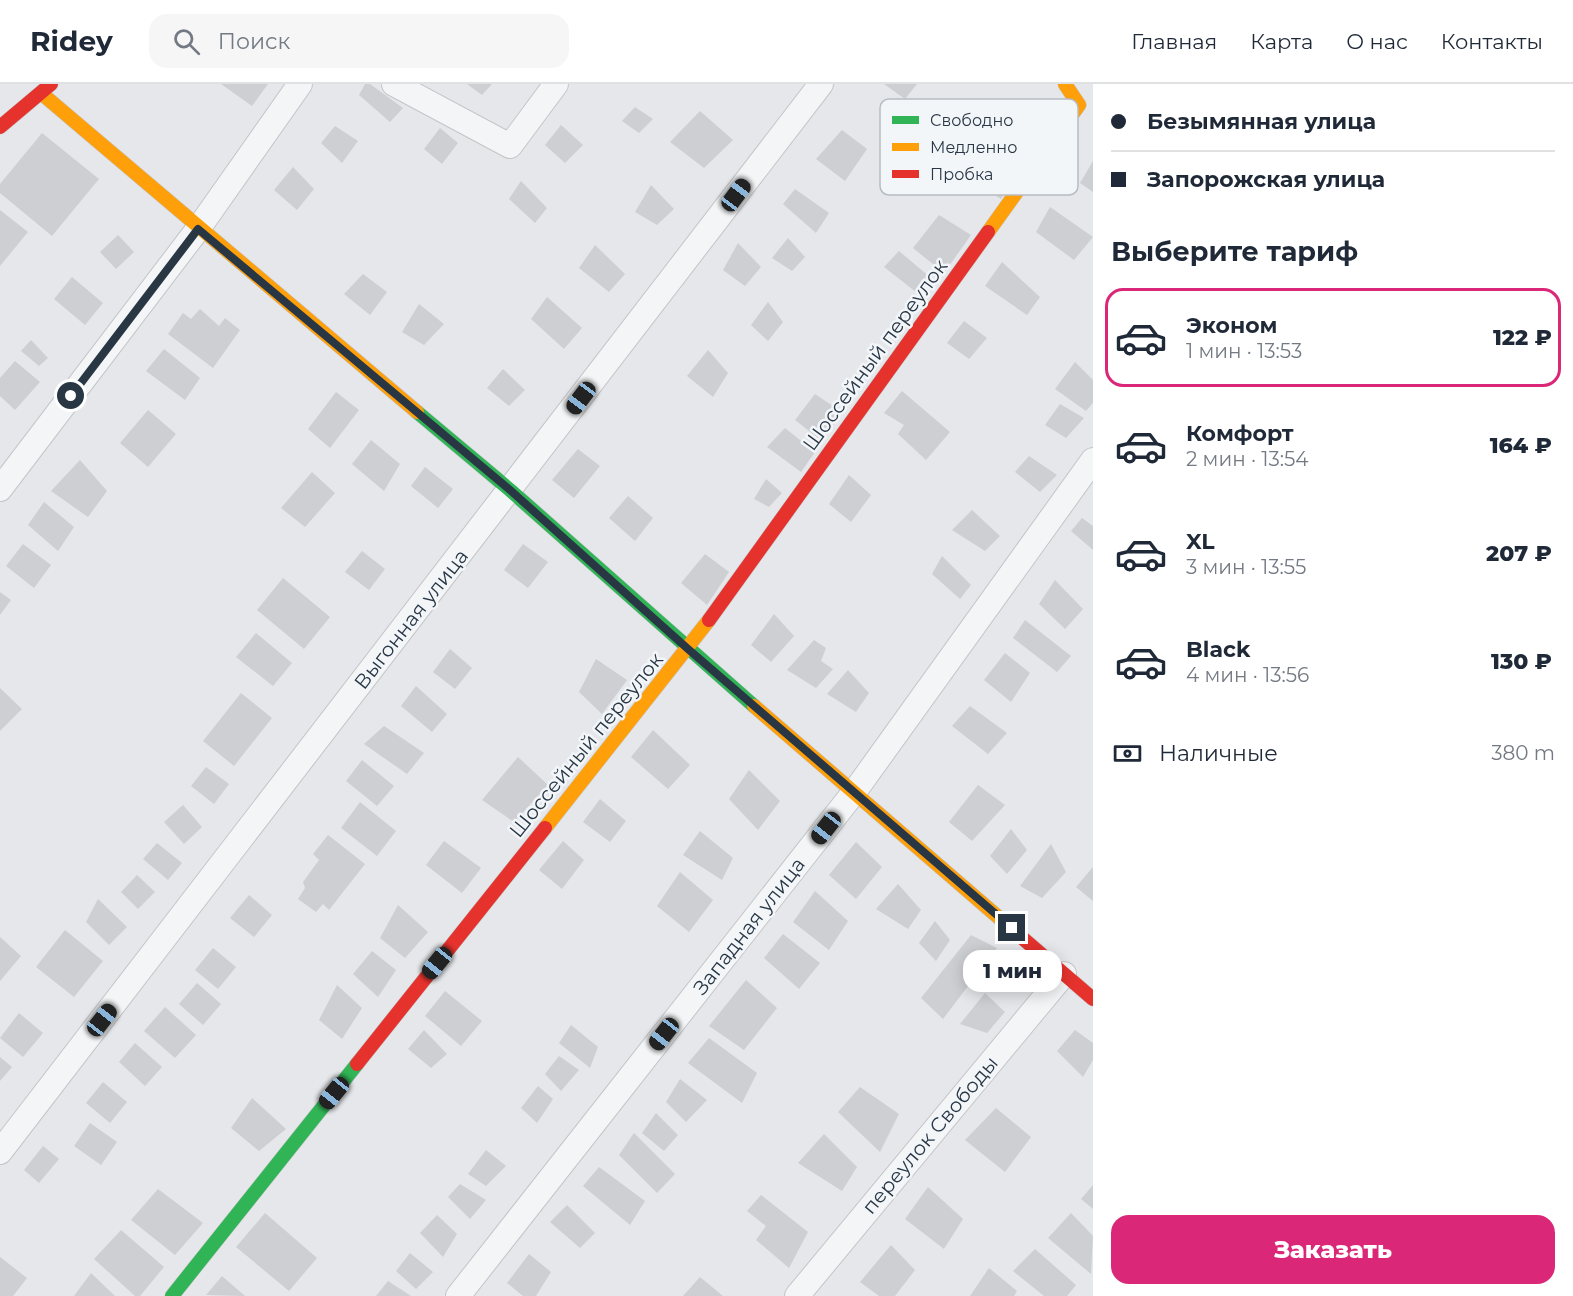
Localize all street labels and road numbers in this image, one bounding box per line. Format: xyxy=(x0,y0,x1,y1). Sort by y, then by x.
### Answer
street label: Шоссейный переулок xyxy=(798,254,953,455)
street label: Выгонная улица xyxy=(349,544,473,694)
street label: Шоссейный переулок xyxy=(504,648,668,842)
street label: Западная улица xyxy=(688,853,810,999)
street label: переулок Свободы xyxy=(857,1051,1003,1219)

